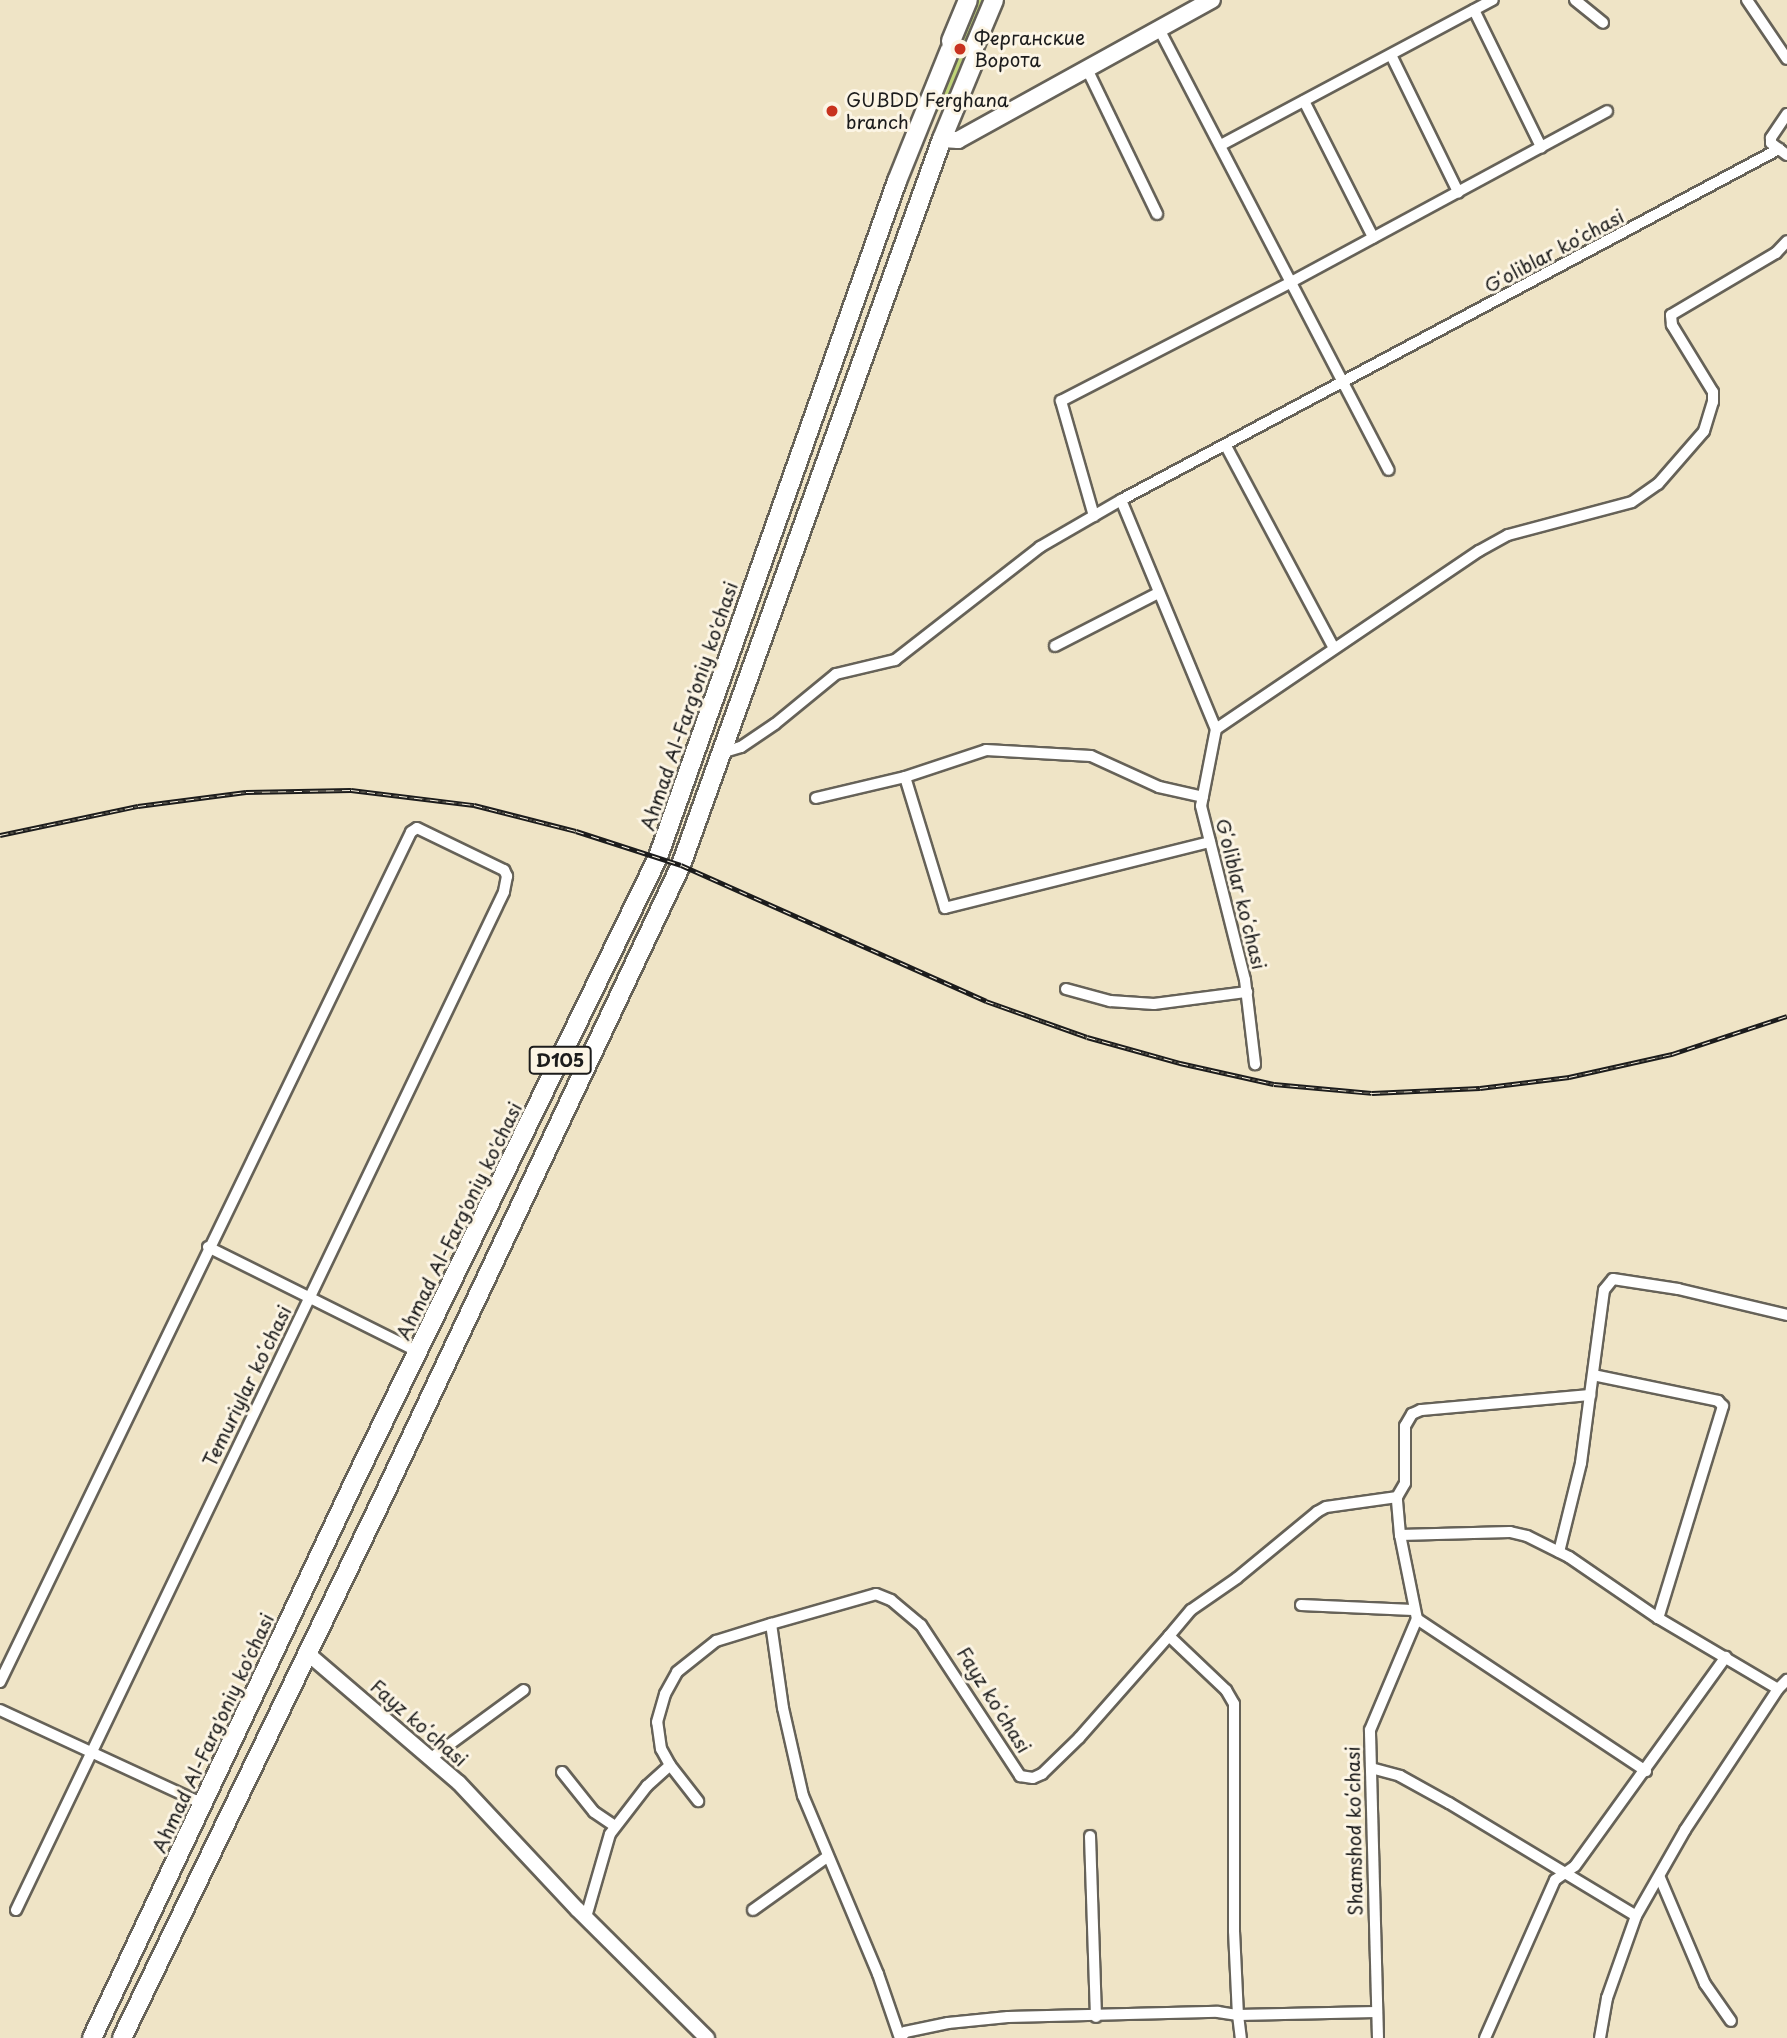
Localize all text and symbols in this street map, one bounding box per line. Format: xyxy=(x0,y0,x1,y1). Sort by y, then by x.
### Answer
place label: Ферганские Ворота xyxy=(974,27,1085,71)
marker: Ферганские Ворота xyxy=(952,41,968,57)
place label: GUBDD Ferghana branch xyxy=(846,89,1009,133)
marker: GUBDD Ferghana branch xyxy=(824,103,840,119)
street label: Gʻoliblar koʻchasi xyxy=(1480,204,1628,298)
street label: Ahmad Al-Farg'oniy ko'chasi xyxy=(636,578,742,834)
street label: Gʻoliblar koʻchasi xyxy=(1211,816,1271,972)
road number: D105 xyxy=(528,1045,592,1074)
street label: Ahmad Al-Farg'oniy ko'chasi xyxy=(391,1098,527,1344)
street label: Temuriylar koʻchasi xyxy=(198,1301,296,1471)
street label: Ahmad Al-Farg'oniy ko'chasi xyxy=(147,1609,279,1857)
street label: Fayz koʻchasi xyxy=(952,1643,1036,1757)
street label: Fayz koʻchasi xyxy=(366,1675,472,1771)
street label: Shamshod koʻchasi xyxy=(1341,1746,1367,1916)

